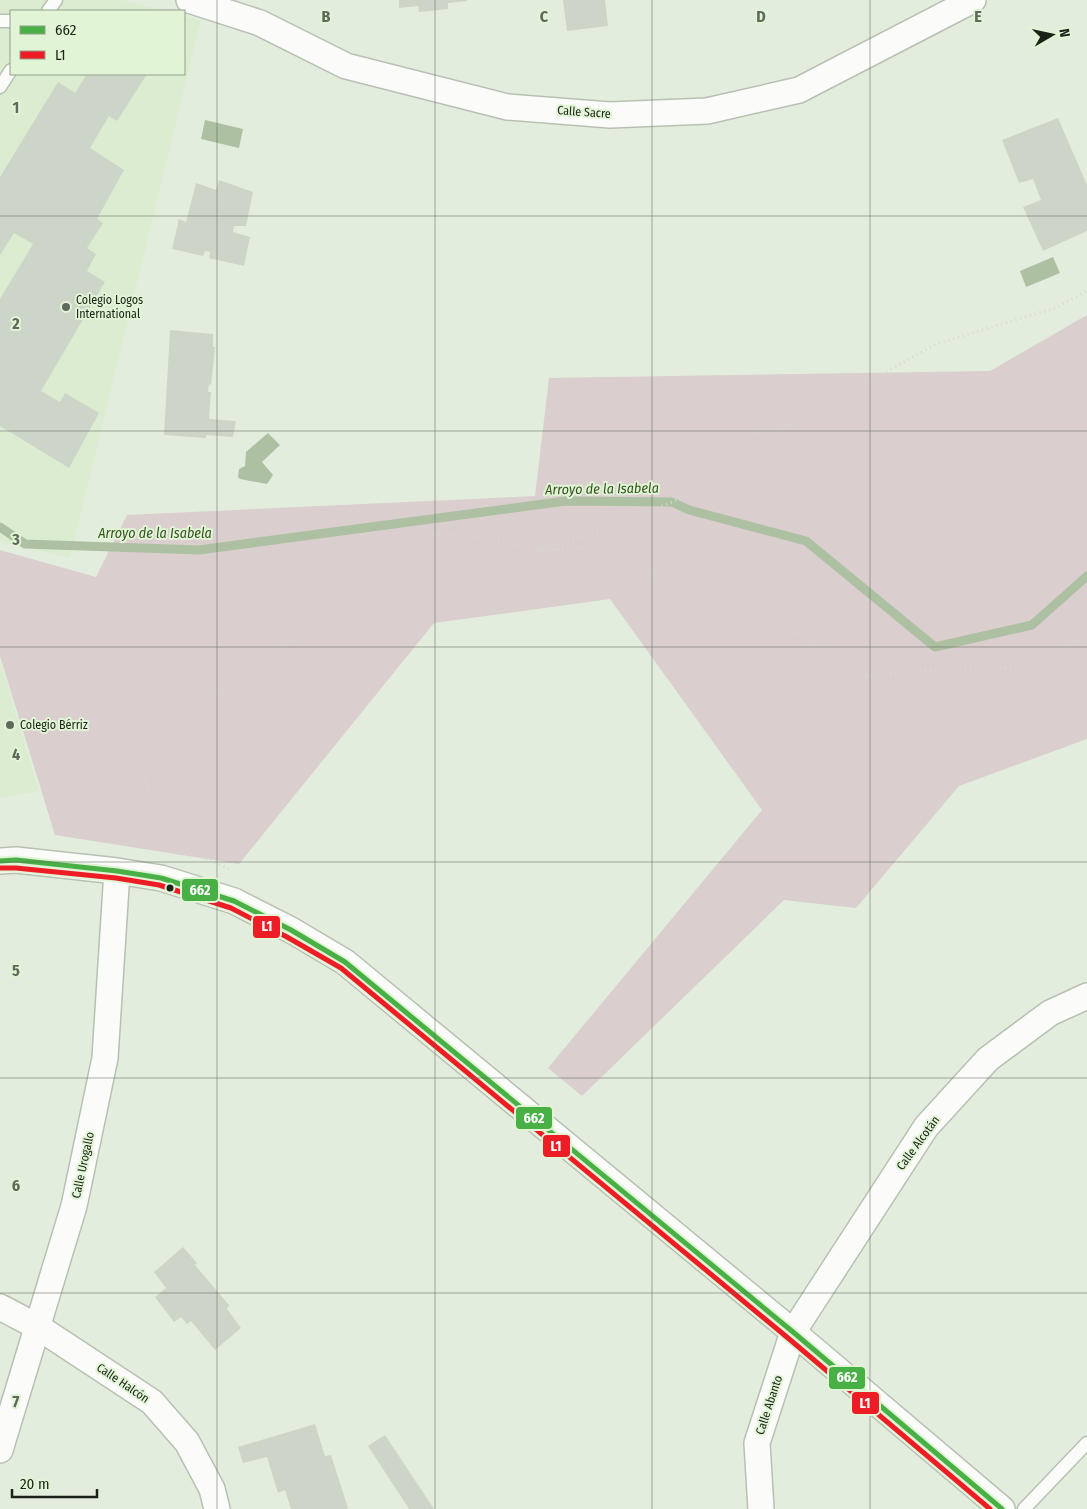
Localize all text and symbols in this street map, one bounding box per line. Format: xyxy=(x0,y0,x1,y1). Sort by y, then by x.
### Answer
text: B xyxy=(322,7,331,26)
text: C xyxy=(540,7,549,26)
text: D xyxy=(756,7,766,26)
text: E xyxy=(974,7,982,26)
legend xyxy=(10,10,185,75)
north arrow xyxy=(1027,10,1077,60)
text: 662 xyxy=(55,21,77,39)
text: N xyxy=(1055,28,1073,39)
text: L1 xyxy=(55,46,66,64)
text: 1 xyxy=(13,98,19,117)
street label: Calle Sacre xyxy=(557,103,611,121)
place label: Colegio Logos International xyxy=(76,293,143,321)
marker: Colegio Logos International xyxy=(60,301,72,313)
text: 2 xyxy=(11,314,20,333)
water label: Arroyo de la Isabela xyxy=(544,480,659,499)
water label: Arroyo de la Isabela xyxy=(97,525,212,542)
text: 3 xyxy=(11,530,20,549)
place label: Colegio Bérriz xyxy=(20,718,88,732)
marker: Colegio Bérriz xyxy=(4,719,16,731)
text: 4 xyxy=(12,745,20,764)
line badge: 662 xyxy=(181,878,219,902)
text: 662 xyxy=(190,882,211,899)
unlabelled marker xyxy=(165,883,175,893)
line badge: L1 xyxy=(252,915,281,939)
text: L1 xyxy=(262,918,272,935)
text: 5 xyxy=(12,961,20,980)
line badge: 662 xyxy=(515,1106,553,1130)
text: 662 xyxy=(524,1110,545,1127)
street label: Calle Alcotán xyxy=(894,1113,942,1173)
street label: Calle Urogallo xyxy=(69,1130,97,1200)
line badge: L1 xyxy=(542,1134,571,1158)
text: L1 xyxy=(551,1138,561,1155)
text: 6 xyxy=(12,1176,20,1195)
street label: Calle Halcón xyxy=(94,1360,152,1406)
line badge: 662 xyxy=(828,1366,866,1390)
text: 662 xyxy=(837,1369,858,1386)
street label: Calle Abanto xyxy=(753,1374,785,1436)
line badge: L1 xyxy=(851,1391,880,1415)
text: 7 xyxy=(13,1392,20,1411)
text: L1 xyxy=(860,1395,870,1412)
scale bar xyxy=(12,1466,98,1498)
text: 20 m xyxy=(20,1475,50,1493)

